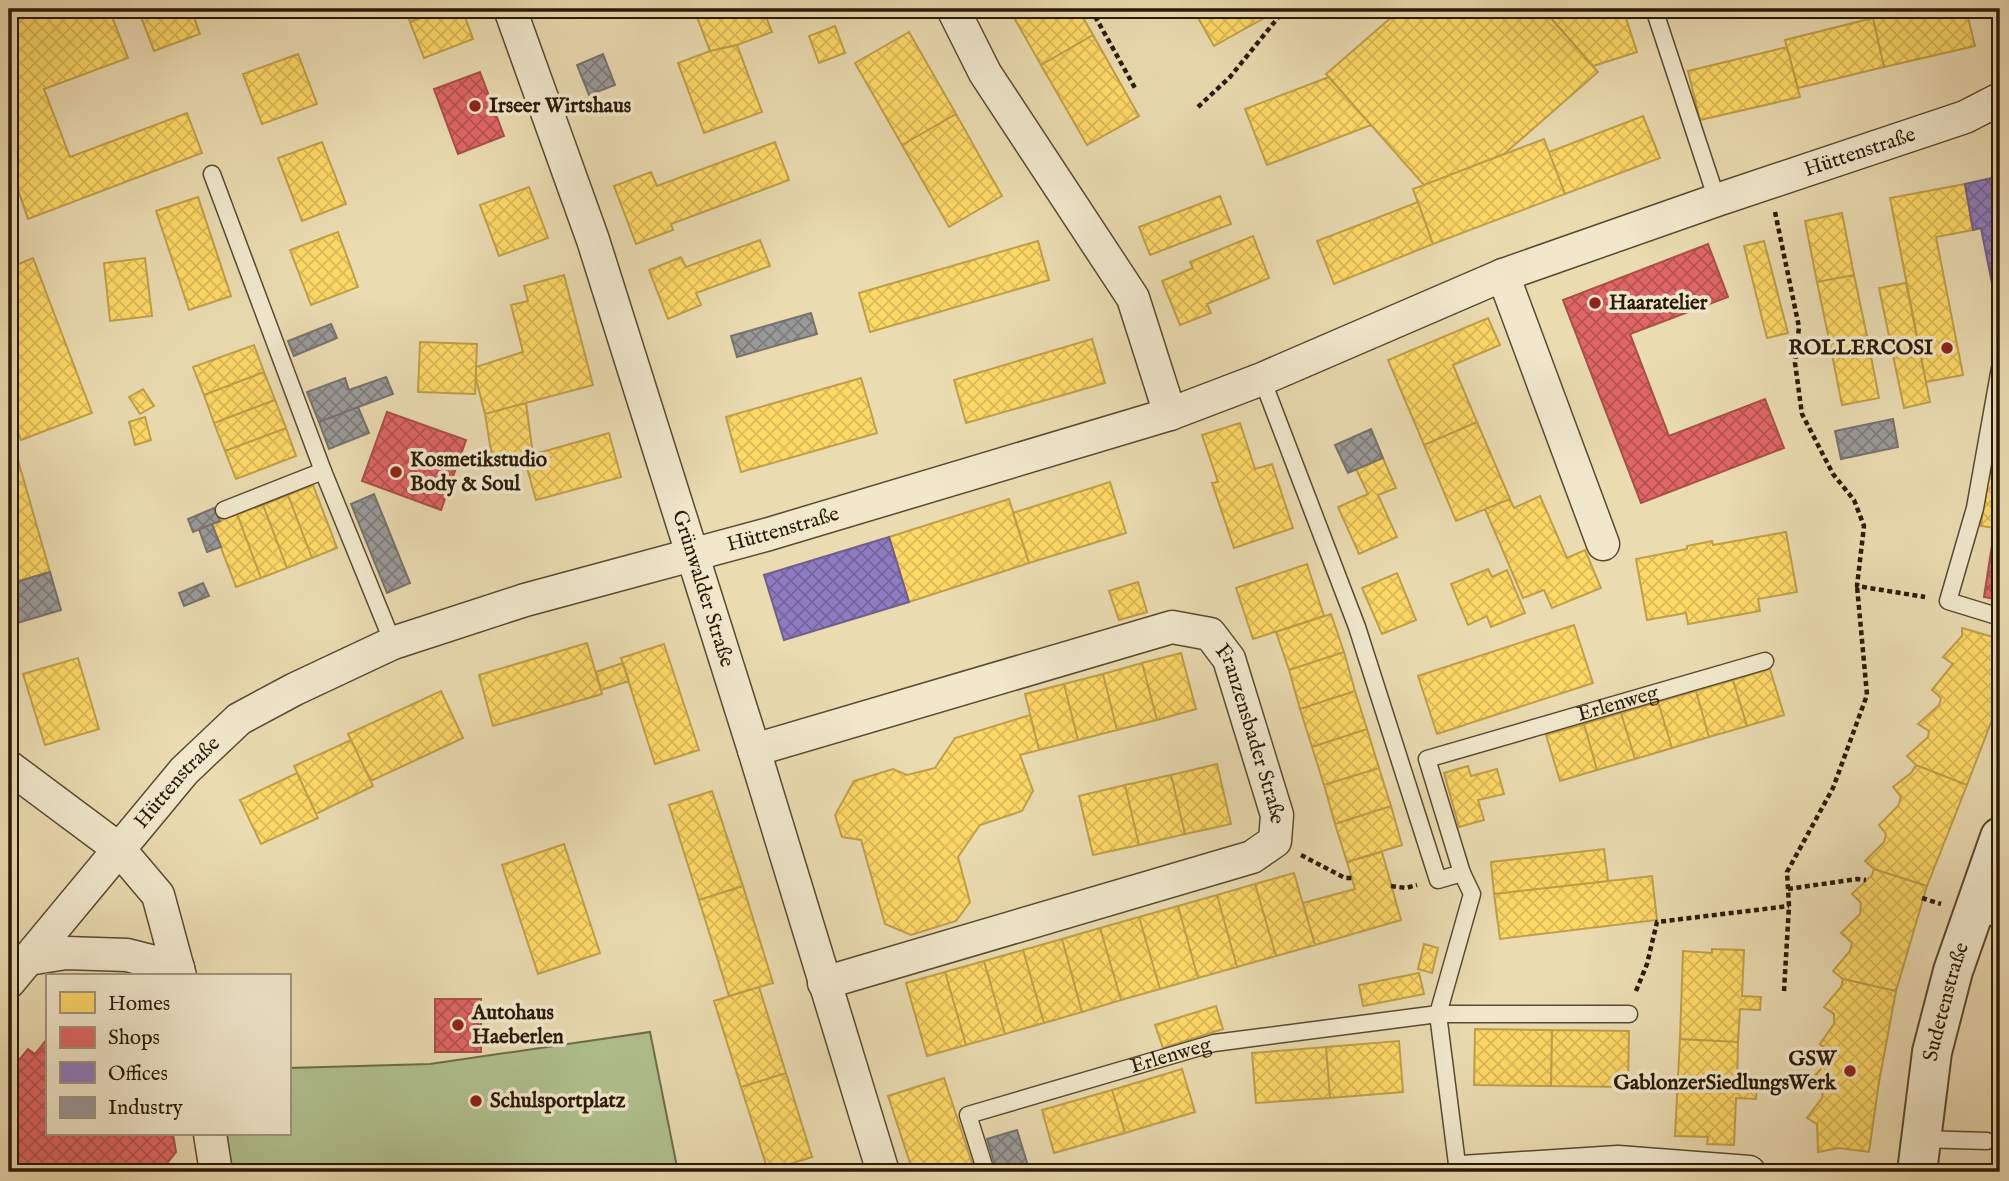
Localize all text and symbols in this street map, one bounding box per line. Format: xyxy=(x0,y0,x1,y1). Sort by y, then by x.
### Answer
place label: Irseer Wirtshaus xyxy=(489,93,631,120)
marker: Irseer Wirtshaus xyxy=(467,98,483,114)
street label: Hüttenstraße xyxy=(1801,121,1919,183)
place label: Haaratelier xyxy=(1609,290,1708,317)
marker: Haaratelier xyxy=(1587,295,1603,311)
place label: ROLLERCOSI xyxy=(1788,335,1933,362)
marker: ROLLERCOSI xyxy=(1939,340,1955,356)
place label: Kosmetikstudio Body & Soul xyxy=(410,447,548,498)
marker: Kosmetikstudio Body & Soul xyxy=(388,464,404,480)
street label: Hüttenstraße xyxy=(724,500,843,558)
street label: Grünwalder Straße xyxy=(666,507,741,671)
street label: Franzensbader Straße xyxy=(1209,638,1291,825)
street label: Erlenweg xyxy=(1574,679,1662,728)
street label: Hüttenstraße xyxy=(128,730,226,834)
street label: Sudetenstraße xyxy=(1917,938,1976,1063)
legend xyxy=(46,974,290,1136)
text: Homes xyxy=(108,991,170,1018)
place label: Autohaus Haeberlen xyxy=(471,1000,564,1051)
marker: Autohaus Haeberlen xyxy=(450,1017,466,1033)
text: Shops xyxy=(108,1025,160,1052)
street label: Erlenweg xyxy=(1127,1031,1215,1080)
place label: GSW GablonzerSiedlungsWerk xyxy=(1613,1046,1838,1097)
text: Offices xyxy=(108,1061,168,1088)
marker: GSW GablonzerSiedlungsWerk xyxy=(1842,1063,1858,1079)
place label: Schulsportplatz xyxy=(490,1088,626,1115)
marker: Schulsportplatz xyxy=(468,1093,484,1109)
text: Industry xyxy=(108,1095,184,1122)

